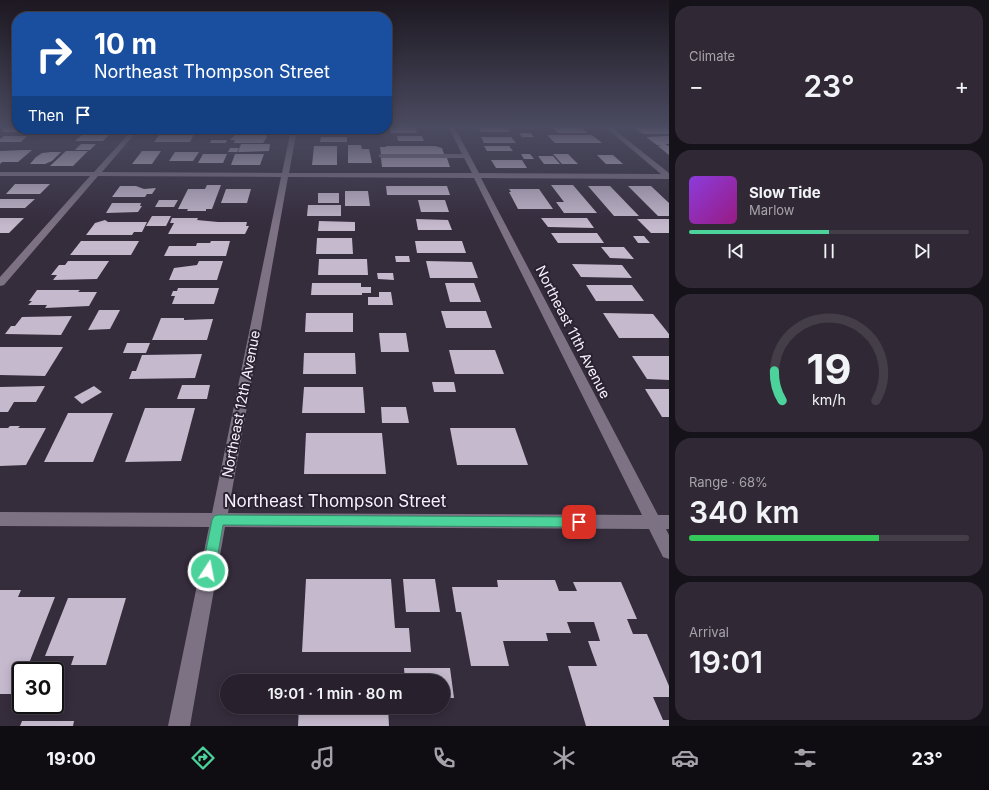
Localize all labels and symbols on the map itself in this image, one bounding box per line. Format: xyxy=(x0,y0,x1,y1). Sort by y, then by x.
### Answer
street label: Northeast 11th Avenue xyxy=(533,262,614,401)
street label: Northeast 12th Avenue xyxy=(218,329,263,479)
street label: Northeast Thompson Street xyxy=(224,491,447,511)
pin xyxy=(562,505,596,539)
position arrow xyxy=(187,550,229,592)
speed limit sign: 30 xyxy=(12,662,64,714)

